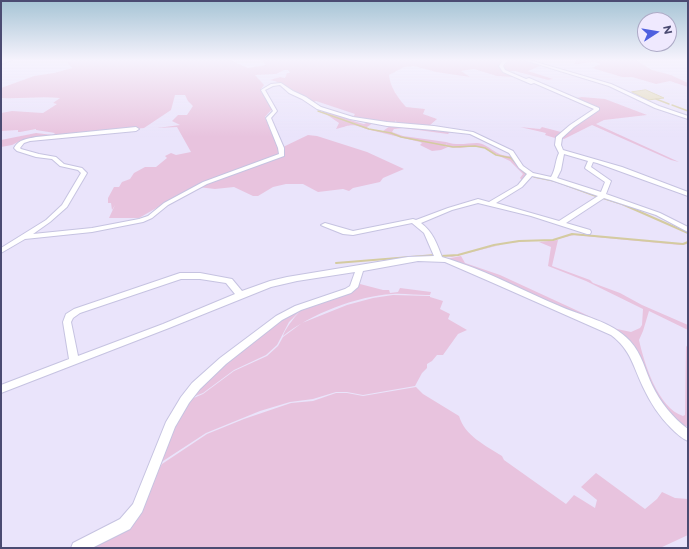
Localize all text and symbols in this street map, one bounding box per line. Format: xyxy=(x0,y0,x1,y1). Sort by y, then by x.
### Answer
north arrow xyxy=(637,12,677,52)
text: N xyxy=(660,24,676,36)

